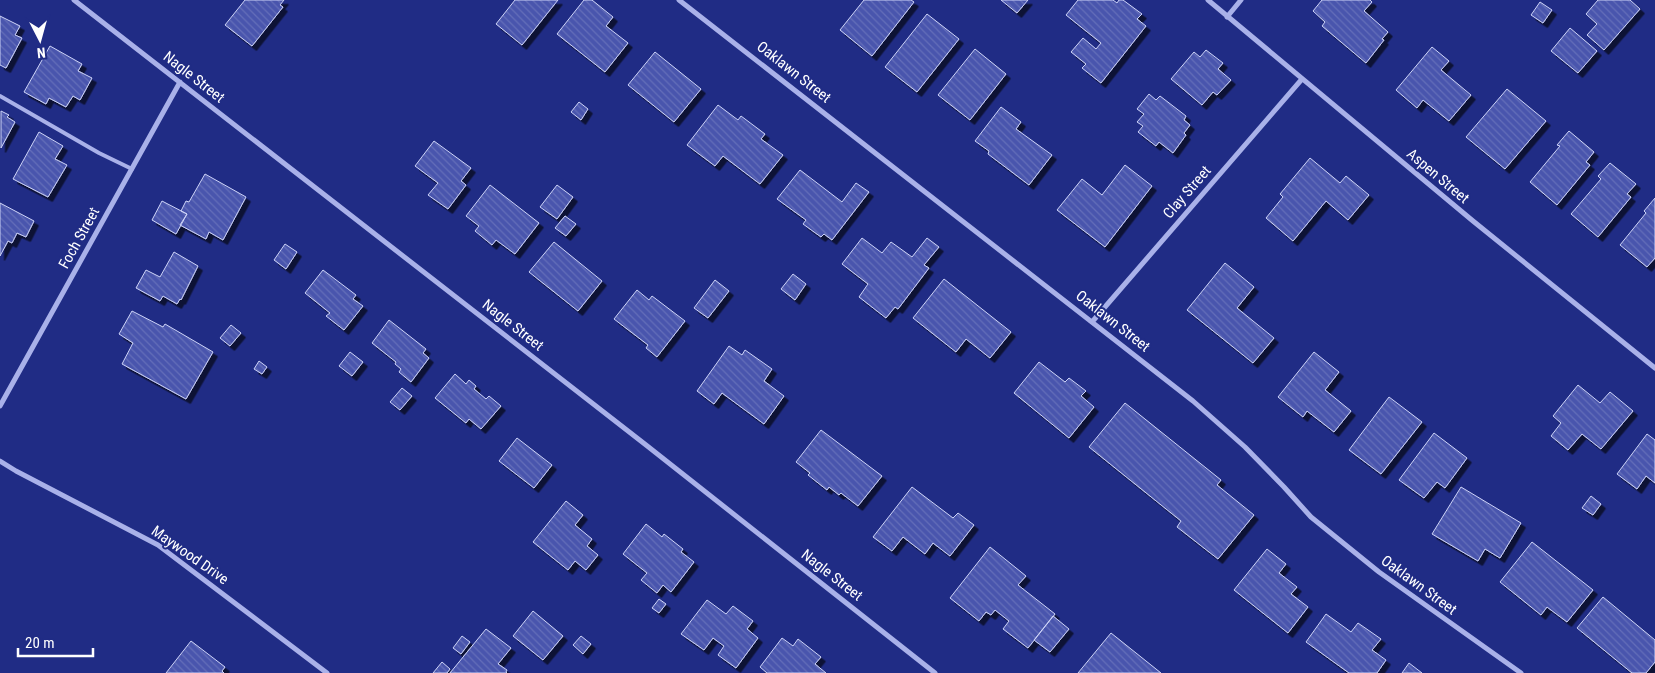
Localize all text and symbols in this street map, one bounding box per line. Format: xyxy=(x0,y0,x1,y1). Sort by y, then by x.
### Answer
north arrow xyxy=(15,15,65,65)
street label: Oaklawn Street xyxy=(753,37,835,107)
text: N xyxy=(36,45,46,61)
street label: Nagle Street xyxy=(160,47,228,107)
street label: Aspen Street xyxy=(1403,145,1473,207)
street label: Clay Street xyxy=(1159,162,1215,222)
street label: Foch Street xyxy=(55,204,103,272)
street label: Oaklawn Street xyxy=(1072,286,1154,356)
street label: Nagle Street xyxy=(479,295,547,355)
street label: Maywood Drive xyxy=(148,522,232,588)
street label: Nagle Street xyxy=(798,545,866,605)
street label: Oaklawn Street xyxy=(1378,552,1460,618)
scale bar xyxy=(18,626,92,658)
text: 20 m xyxy=(25,634,55,652)

